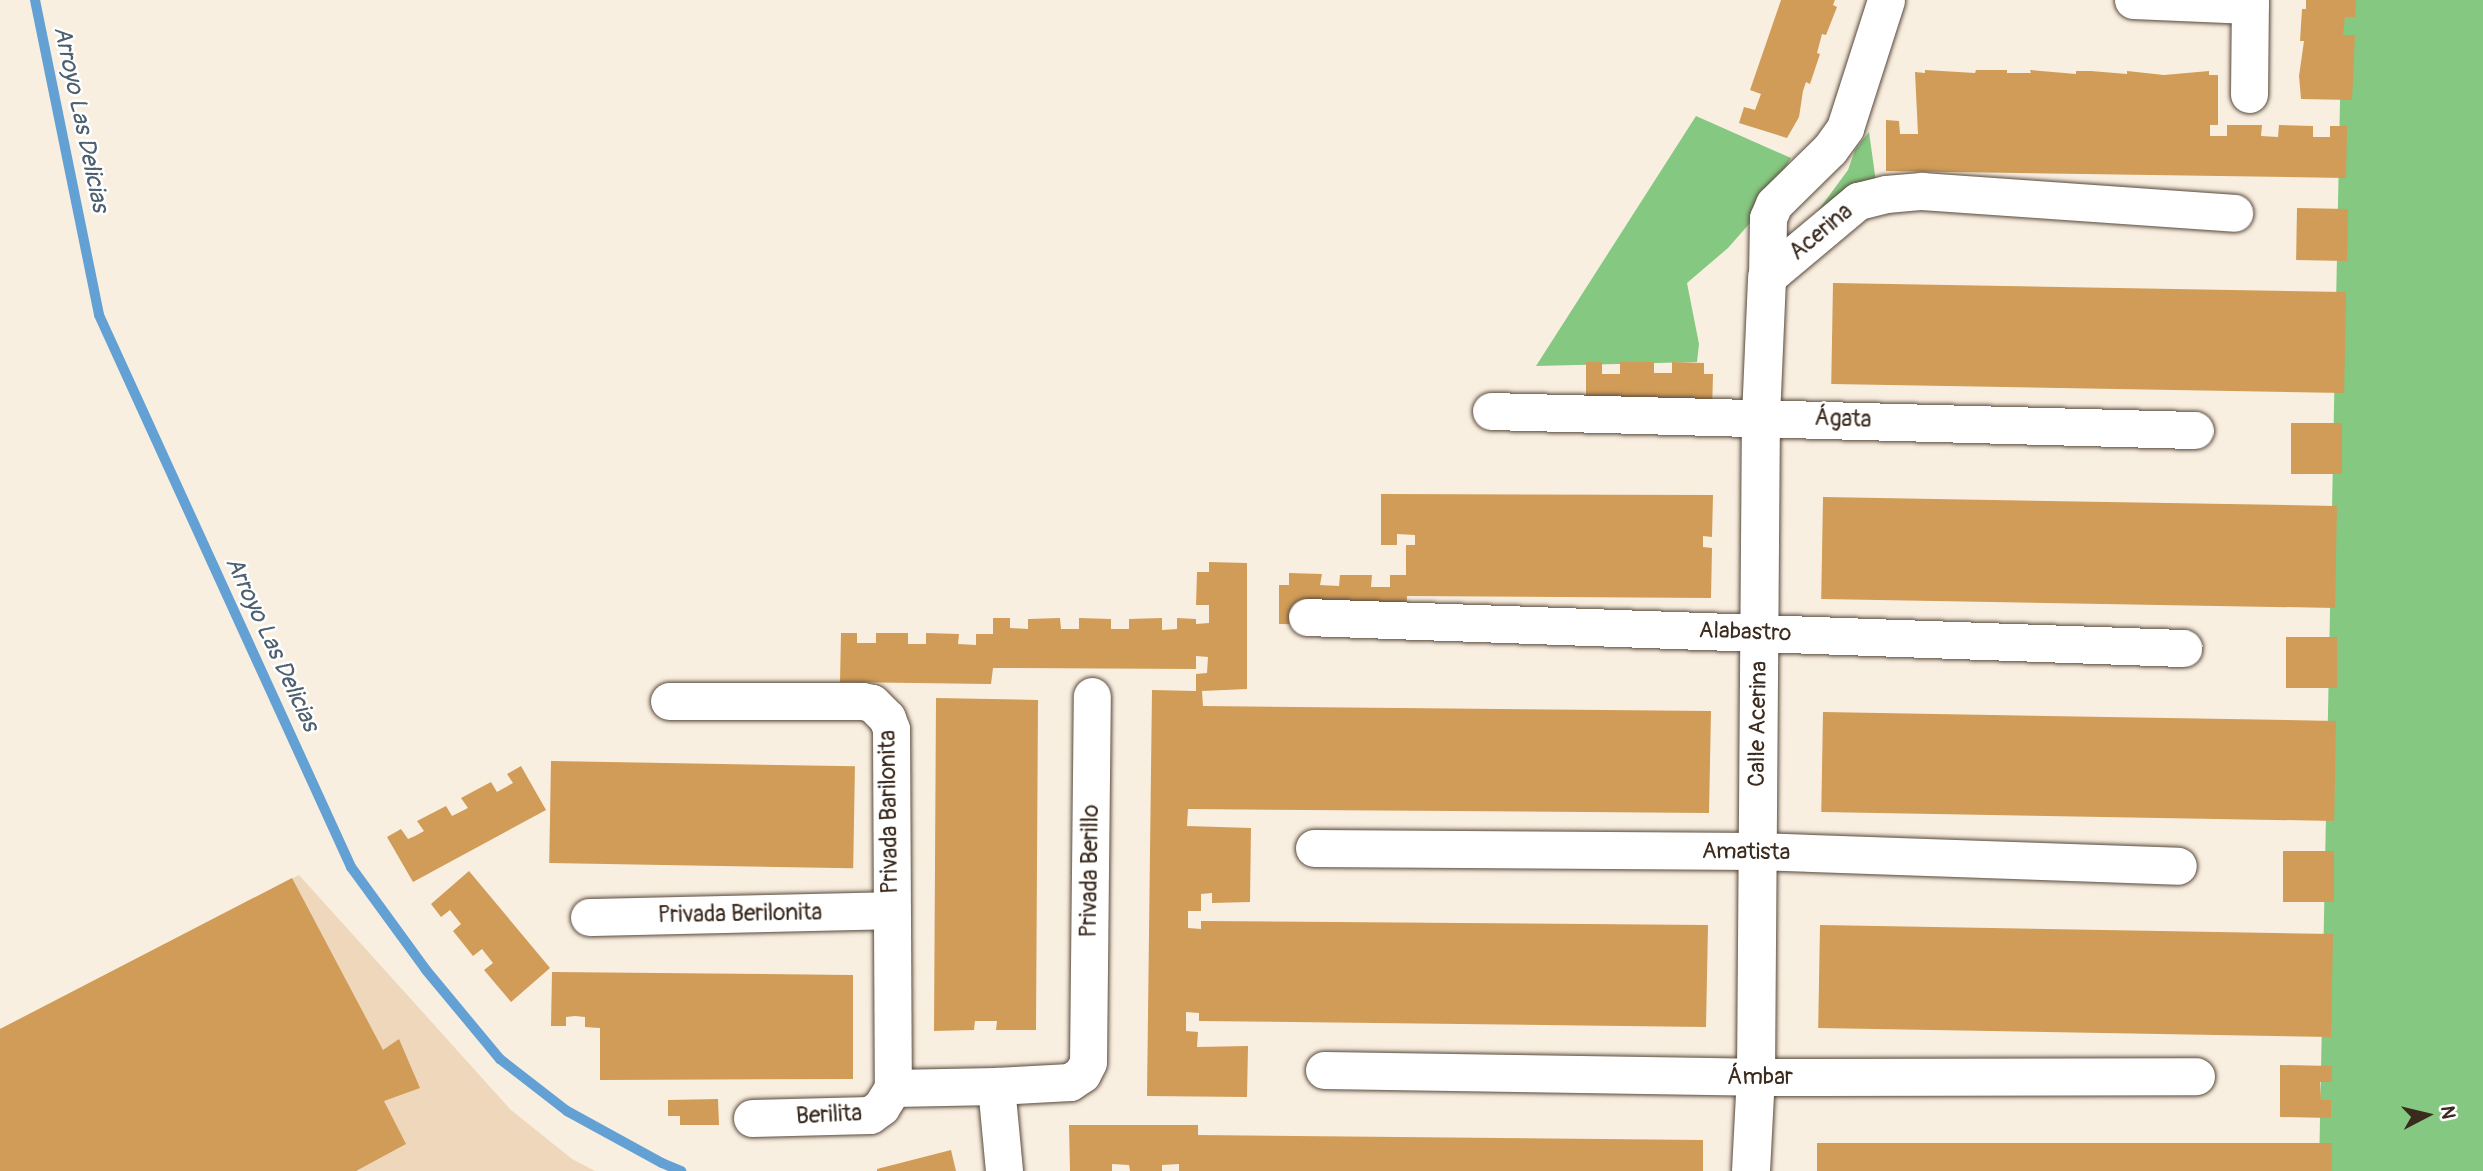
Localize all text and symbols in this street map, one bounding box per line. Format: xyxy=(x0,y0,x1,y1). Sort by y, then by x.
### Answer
water label: Arroyo Las Delicias xyxy=(47,23,115,215)
street label: Acerina xyxy=(1784,198,1858,266)
street label: Ágata xyxy=(1814,404,1872,434)
water label: Arroyo Las Delicias xyxy=(219,552,325,736)
street label: Alabastro xyxy=(1698,617,1792,647)
street label: Calle Acerina xyxy=(1743,661,1773,787)
street label: Privada Barilonita xyxy=(874,730,904,894)
street label: Privada Berillo xyxy=(1075,804,1105,938)
street label: Amatista xyxy=(1702,837,1790,867)
street label: Privada Berilonita xyxy=(657,899,823,929)
street label: Ámbar xyxy=(1727,1063,1793,1091)
north arrow xyxy=(2392,1080,2462,1150)
street label: Berilita xyxy=(795,1099,863,1131)
text: N xyxy=(2435,1105,2461,1120)

